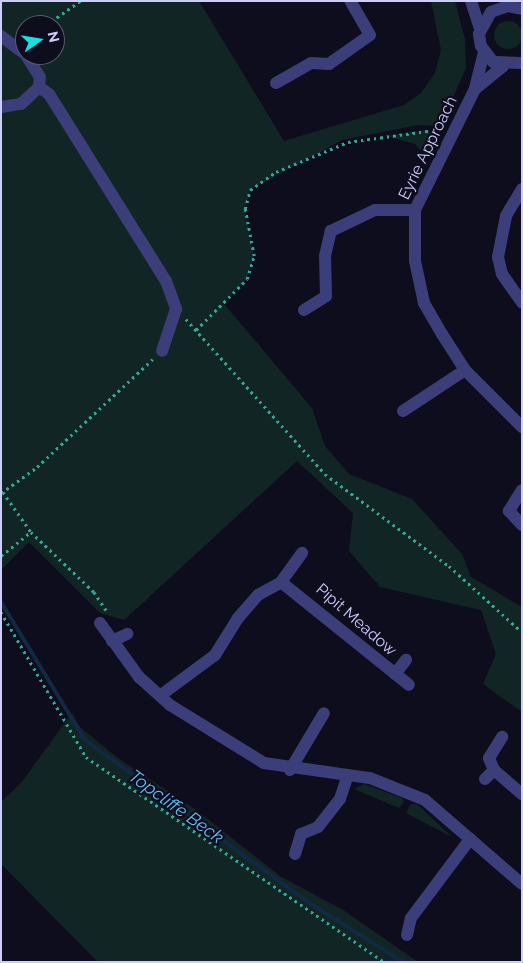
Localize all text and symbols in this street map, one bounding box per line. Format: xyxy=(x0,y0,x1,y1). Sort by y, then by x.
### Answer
north arrow xyxy=(15,15,65,65)
text: N xyxy=(45,30,63,44)
street label: Eyrie Approach xyxy=(395,93,461,203)
street label: Pipit Meadow xyxy=(312,580,400,660)
water label: Topcliffe Beck xyxy=(124,765,228,849)

